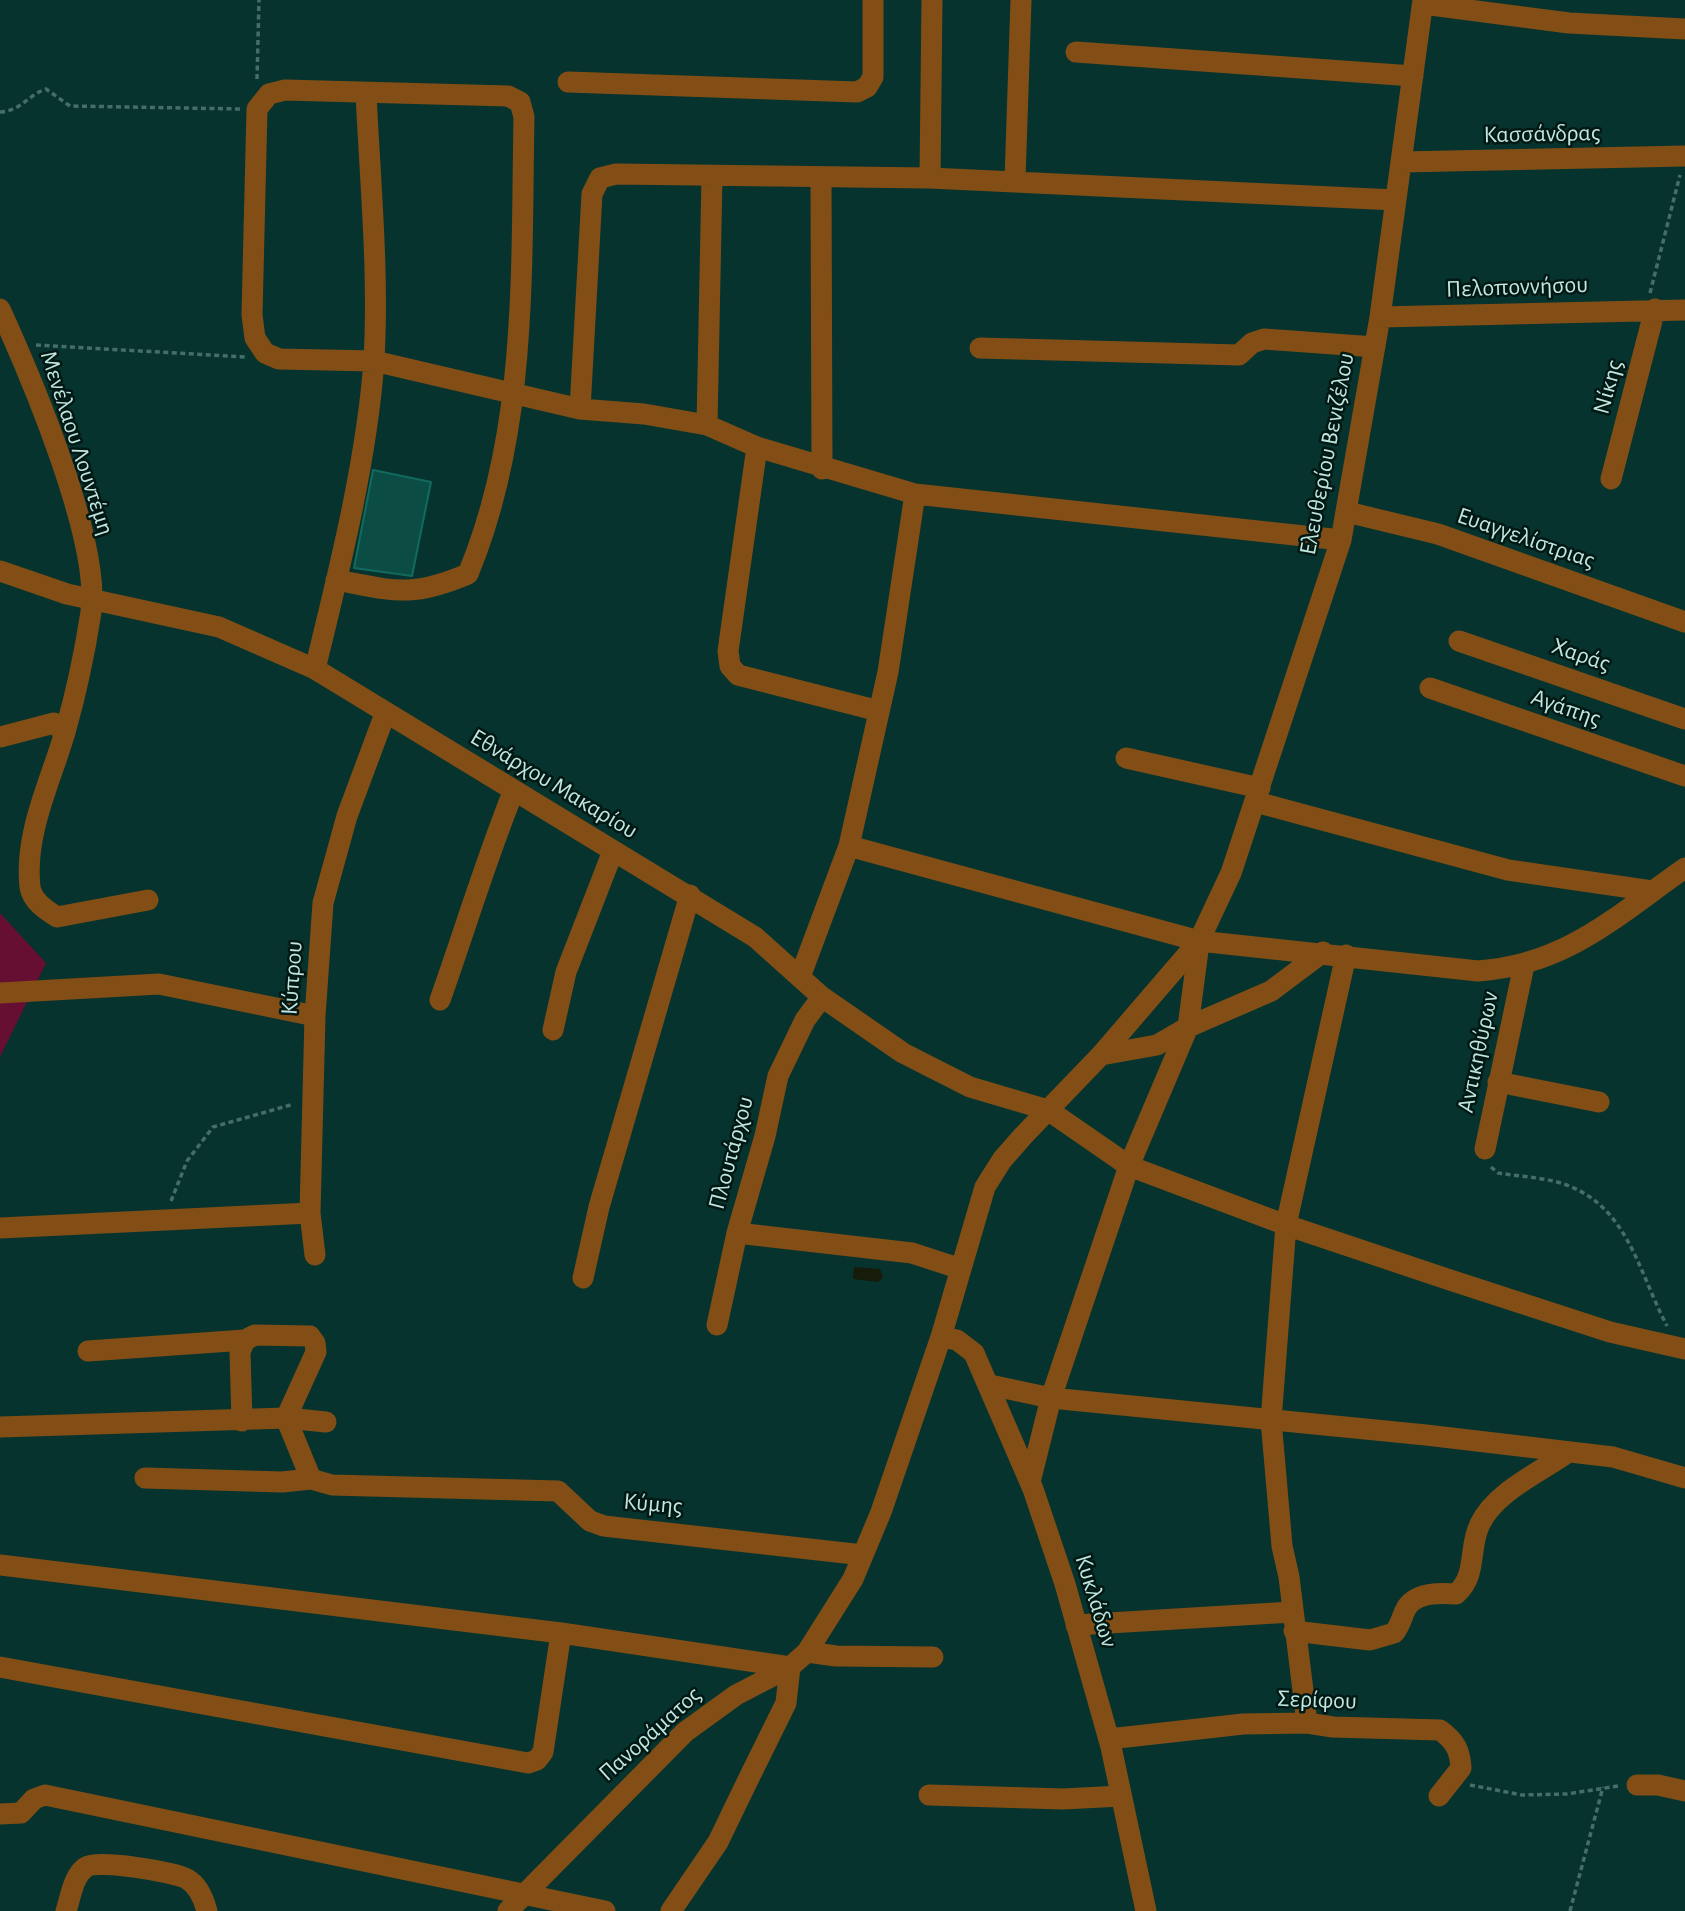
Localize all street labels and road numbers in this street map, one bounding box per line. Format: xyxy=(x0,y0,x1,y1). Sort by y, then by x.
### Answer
street label: Κασσάνδρας xyxy=(1483,119,1601,149)
street label: Πελοποννήσου xyxy=(1446,270,1588,304)
street label: Μενέλαου Λουντέμη xyxy=(34,347,120,539)
street label: Ελευθερίου Βενιζέλου xyxy=(1293,351,1361,557)
street label: Νίκης xyxy=(1587,357,1629,417)
street label: Ευαγγελίστριας xyxy=(1453,501,1599,575)
street label: Χαράς xyxy=(1548,632,1614,678)
street label: Αγάπης xyxy=(1527,683,1605,733)
street label: Εθνάρχου Μακαρίου xyxy=(465,723,643,845)
street label: Κύπρου xyxy=(275,940,309,1016)
street label: Αντικηθύρων xyxy=(1451,989,1505,1115)
street label: Πλουτάρχου xyxy=(702,1093,760,1213)
street label: Κύμης xyxy=(622,1487,684,1521)
street label: Κυκλάδων xyxy=(1068,1551,1124,1651)
street label: Πανοράματος xyxy=(593,1681,707,1787)
street label: Σερίφου xyxy=(1277,1684,1357,1716)

